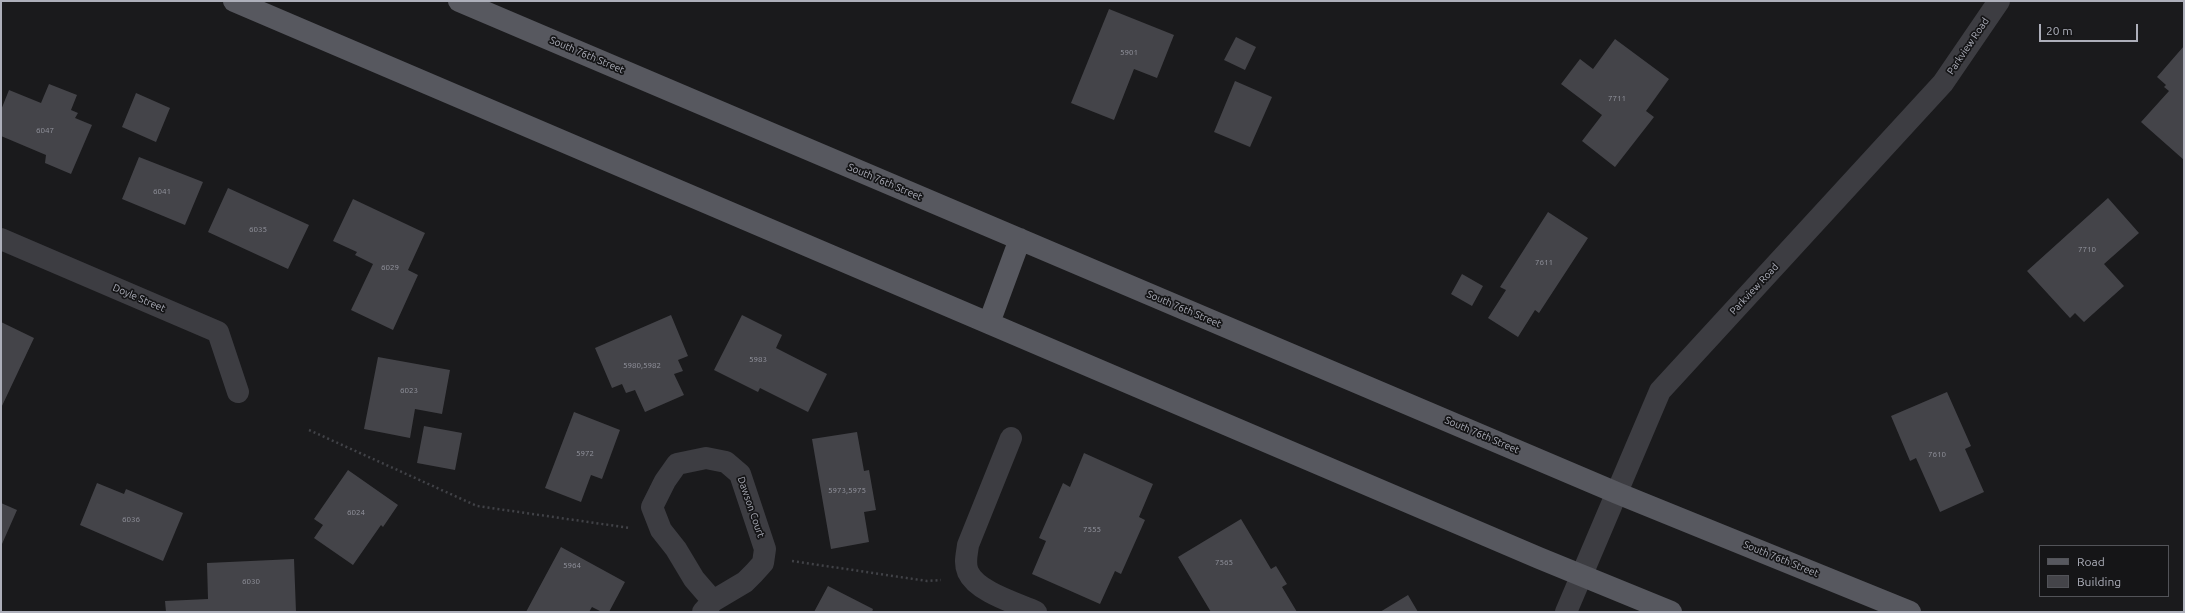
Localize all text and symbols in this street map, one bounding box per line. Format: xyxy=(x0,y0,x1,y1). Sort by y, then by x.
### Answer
street label: Parkview Road xyxy=(1945,15,1991,77)
scale bar xyxy=(2041,16,2140,42)
text: 20 m xyxy=(2046,24,2073,37)
street label: South 76th Street xyxy=(548,34,626,76)
house number: 5901 xyxy=(1120,47,1138,57)
house number: 7711 xyxy=(1608,93,1626,103)
house number: 6047 xyxy=(36,125,54,135)
street label: South 76th Street xyxy=(846,161,924,203)
house number: 6041 xyxy=(153,186,171,196)
house number: 6035 xyxy=(249,224,267,234)
house number: 7710 xyxy=(2078,244,2096,254)
house number: 7611 xyxy=(1535,257,1553,267)
street label: Parkview Road xyxy=(1727,261,1781,317)
house number: 6029 xyxy=(381,262,399,272)
street label: Doyle Street xyxy=(111,282,167,314)
street label: South 76th Street xyxy=(1145,288,1223,330)
house number: 5983 xyxy=(749,354,767,364)
house number: 5980,5982 xyxy=(623,360,661,370)
house number: 6023 xyxy=(400,385,418,395)
street label: South 76th Street xyxy=(1443,414,1521,456)
house number: 5972 xyxy=(576,448,594,458)
house number: 7610 xyxy=(1928,449,1946,459)
street label: Dawson Court xyxy=(735,475,767,539)
house number: 5973,5975 xyxy=(828,485,866,495)
house number: 6024 xyxy=(347,507,365,517)
house number: 6036 xyxy=(122,514,140,524)
house number: 7555 xyxy=(1083,524,1101,534)
street label: South 76th Street xyxy=(1742,538,1820,580)
legend xyxy=(2039,545,2169,597)
text: Road xyxy=(2077,555,2105,568)
house number: 7565 xyxy=(1215,557,1233,567)
house number: 5964 xyxy=(563,560,581,570)
text: Building xyxy=(2077,575,2121,588)
house number: 6030 xyxy=(242,576,260,586)

